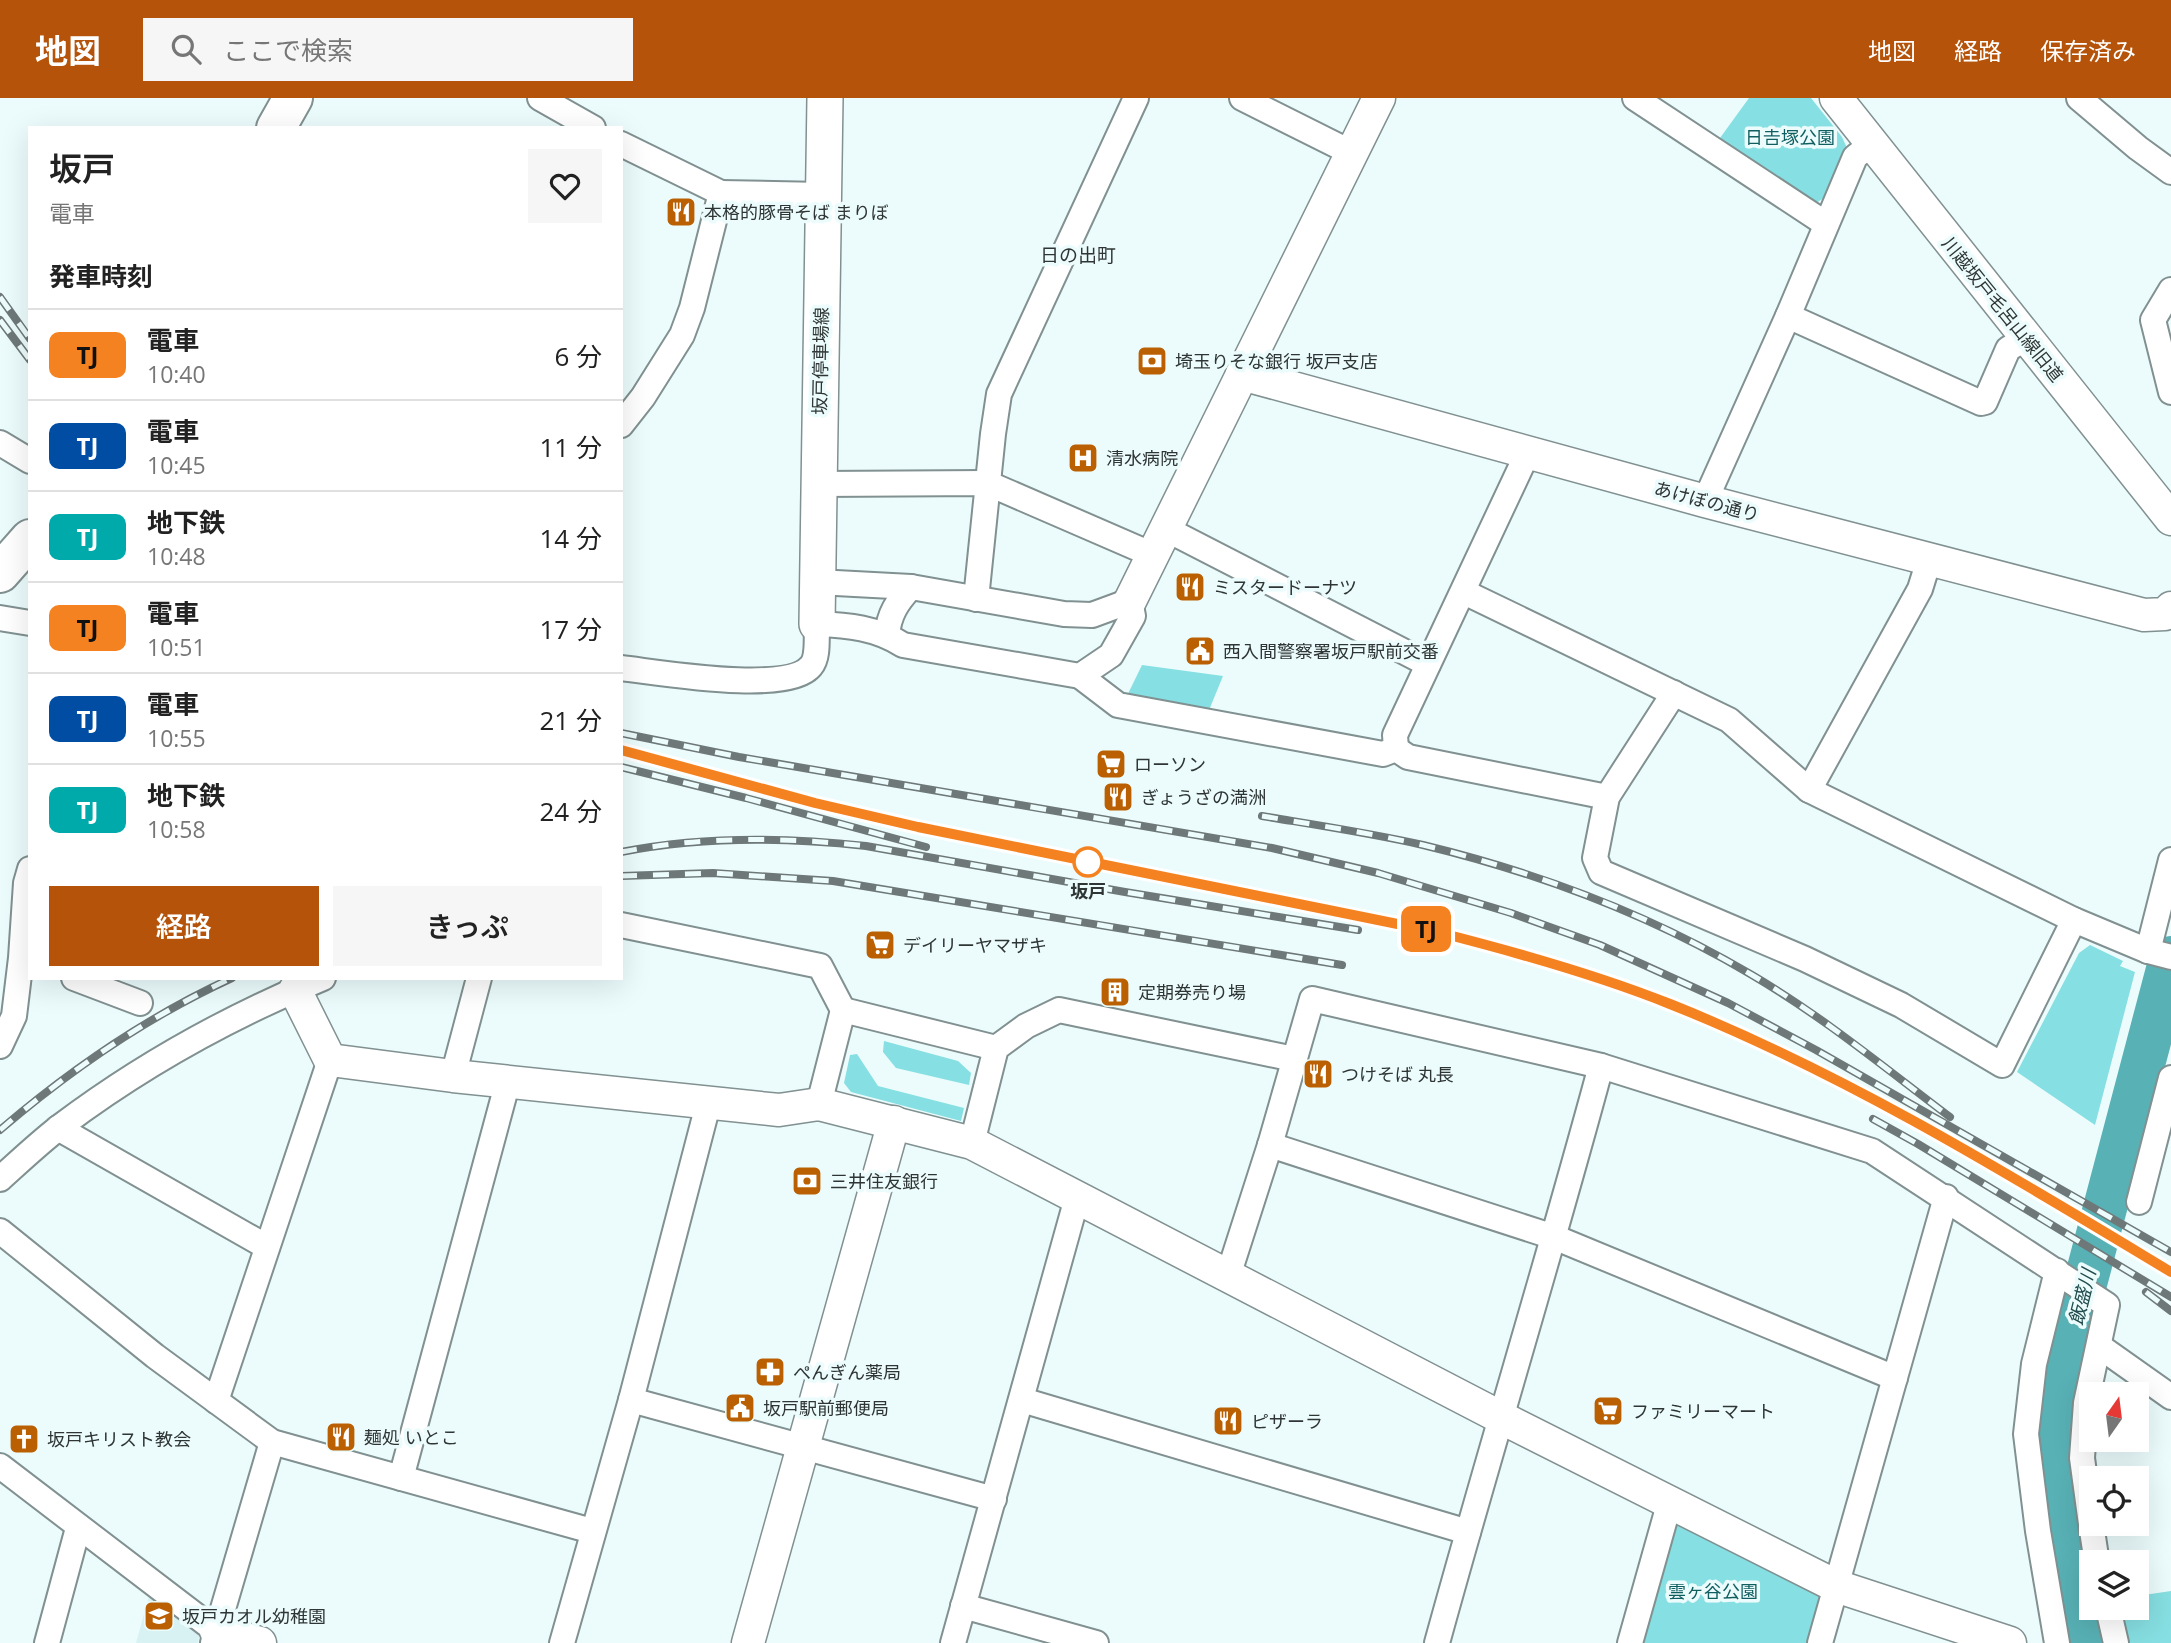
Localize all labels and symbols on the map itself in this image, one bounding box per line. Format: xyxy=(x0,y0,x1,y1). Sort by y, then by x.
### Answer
park label: 日𠮷塚公園 xyxy=(1745,125,1835,149)
restaurant icon: 本格的豚骨そば まりぼ xyxy=(664,195,698,229)
place label: 本格的豚骨そば まりぼ xyxy=(704,200,889,224)
street label: 川越坂戸毛呂山線旧道 xyxy=(1937,232,2069,386)
district label: 日の出町 xyxy=(1040,242,1116,268)
street label: 坂戸停車場線 xyxy=(807,307,833,415)
bank icon: 埼玉りそな銀行 坂戸支店 xyxy=(1135,344,1169,378)
place label: 埼玉りそな銀行 坂戸支店 xyxy=(1175,349,1378,373)
hospital icon: 清水病院 xyxy=(1066,441,1100,475)
place label: 清水病院 xyxy=(1106,446,1178,470)
street label: あけぼの通り xyxy=(1652,475,1762,527)
restaurant icon: ミスタードーナツ xyxy=(1173,570,1207,604)
place label: ミスタードーナツ xyxy=(1213,575,1357,599)
public building icon: 西入間警察署坂戸駅前交番 xyxy=(1183,634,1217,668)
place label: 西入間警察署坂戸駅前交番 xyxy=(1223,639,1439,663)
supermarket icon: ローソン xyxy=(1094,747,1128,781)
place label: ローソン xyxy=(1134,752,1206,776)
restaurant icon: ぎょうざの満洲 xyxy=(1101,780,1135,814)
place label: ぎょうざの満洲 xyxy=(1141,785,1266,809)
marker: 坂戸 xyxy=(1073,847,1103,877)
place label: 坂戸 xyxy=(1070,879,1106,903)
line badge: TJ xyxy=(1394,906,1458,952)
supermarket icon: デイリーヤマザキ xyxy=(863,928,897,962)
place label: デイリーヤマザキ xyxy=(903,933,1047,957)
building icon: 定期券売り場 xyxy=(1098,975,1132,1009)
place label: 定期券売り場 xyxy=(1138,980,1246,1004)
restaurant icon: つけそば 丸長 xyxy=(1301,1057,1335,1091)
place label: つけそば 丸長 xyxy=(1341,1062,1454,1086)
bank icon: 三井住友銀行 xyxy=(790,1164,824,1198)
place label: 三井住友銀行 xyxy=(830,1169,938,1193)
water label: 飯盛川 xyxy=(2062,1264,2102,1328)
pharmacy icon: ぺんぎん薬局 xyxy=(753,1355,787,1389)
place label: ぺんぎん薬局 xyxy=(793,1360,901,1384)
north arrow xyxy=(2079,1382,2149,1452)
public building icon: 坂戸駅前郵便局 xyxy=(723,1391,757,1425)
supermarket icon: ファミリーマート xyxy=(1591,1394,1625,1428)
place label: 坂戸駅前郵便局 xyxy=(763,1396,889,1420)
place label: ファミリーマート xyxy=(1631,1399,1775,1423)
restaurant icon: ピザーラ xyxy=(1211,1404,1245,1438)
place label: ピザーラ xyxy=(1251,1409,1323,1433)
restaurant icon: 麺処 いとこ xyxy=(324,1420,358,1454)
church icon: 坂戸キリスト教会 xyxy=(7,1422,41,1456)
place label: 麺処 いとこ xyxy=(364,1425,459,1449)
place label: 坂戸キリスト教会 xyxy=(47,1427,191,1451)
park label: 雲ヶ谷公園 xyxy=(1668,1579,1758,1603)
school or university icon: 坂戸カオル幼稚園 xyxy=(142,1599,176,1633)
place label: 坂戸カオル幼稚園 xyxy=(182,1604,326,1628)

